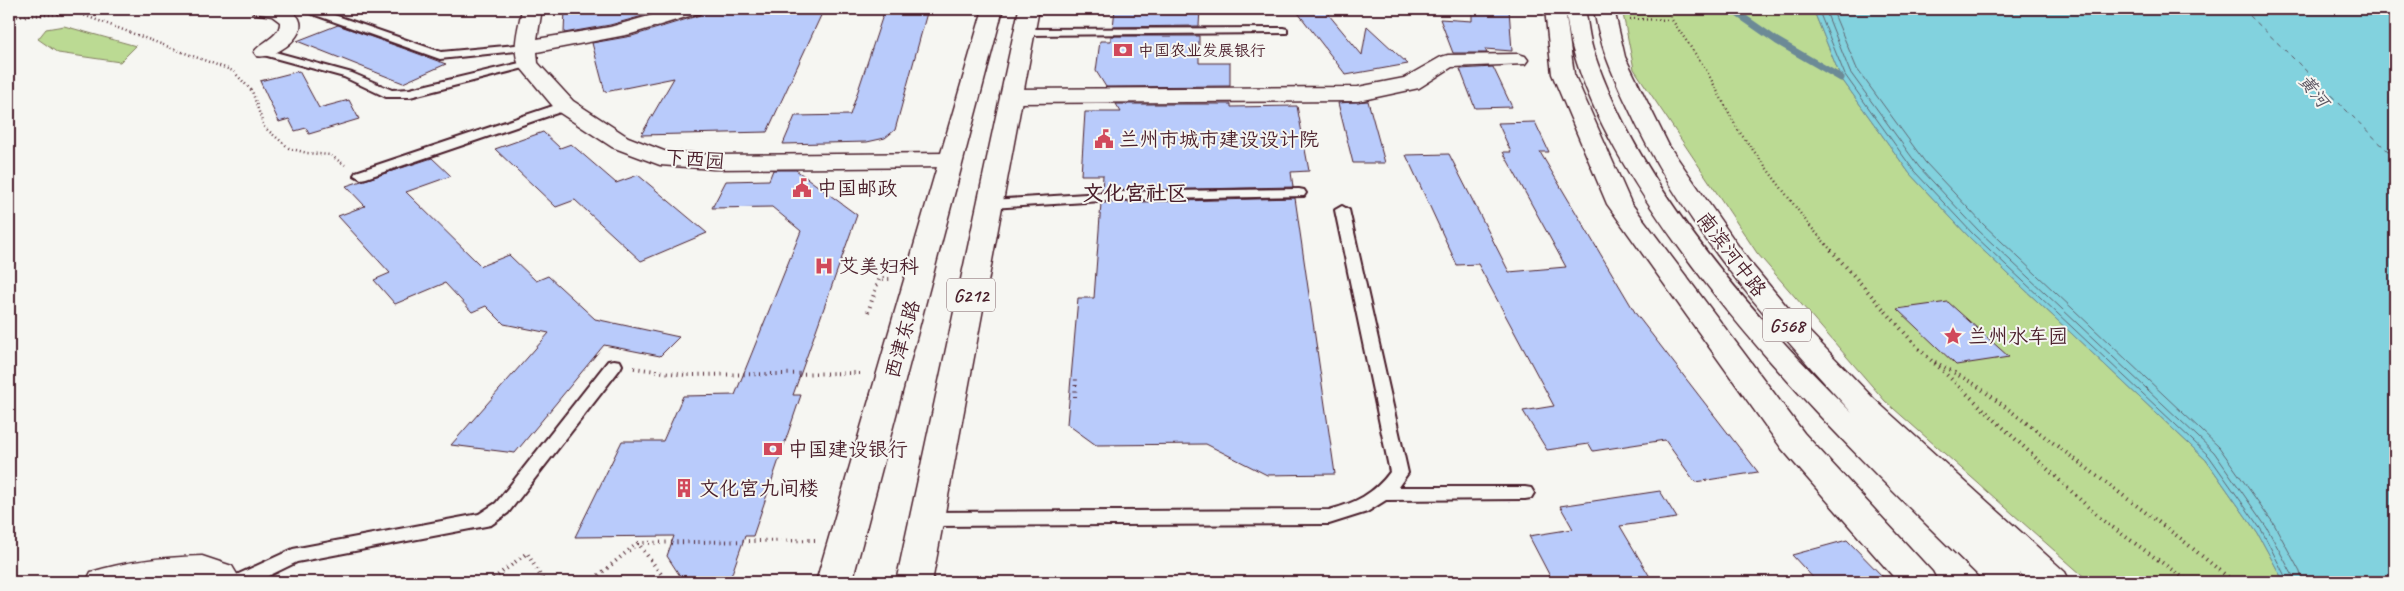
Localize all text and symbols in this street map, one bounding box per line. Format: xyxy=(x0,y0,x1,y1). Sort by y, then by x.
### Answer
bank icon: 中国农业发展银行 xyxy=(1112,39,1134,61)
place label: 中国农业发展银行 xyxy=(1138,41,1266,61)
water label: 黄河 xyxy=(2294,70,2336,114)
place label: 兰州市城市建设设计院 xyxy=(1119,127,1319,152)
public building icon: 兰州市城市建设设计院 xyxy=(1093,128,1115,150)
street label: 下西园 xyxy=(664,144,726,175)
place label: 中国邮政 xyxy=(817,176,897,201)
public building icon: 中国邮政 xyxy=(791,177,813,199)
district label: 文化宫社区 xyxy=(1083,180,1188,206)
street label: 南滨河中路 xyxy=(1692,207,1772,303)
place label: 艾美妇科 xyxy=(839,254,919,279)
hospital icon: 艾美妇科 xyxy=(813,255,835,277)
road number: G212 xyxy=(947,278,995,312)
street label: 西津东路 xyxy=(879,296,926,381)
road number: G568 xyxy=(1763,308,1811,342)
place label: 兰州水车园 xyxy=(1968,324,2068,349)
place icon: 兰州水车园 xyxy=(1942,325,1964,347)
place label: 中国建设银行 xyxy=(788,437,908,462)
bank icon: 中国建设银行 xyxy=(762,438,784,460)
place label: 文化宫九间楼 xyxy=(699,476,819,501)
building icon: 文化宫九间楼 xyxy=(673,477,695,499)

